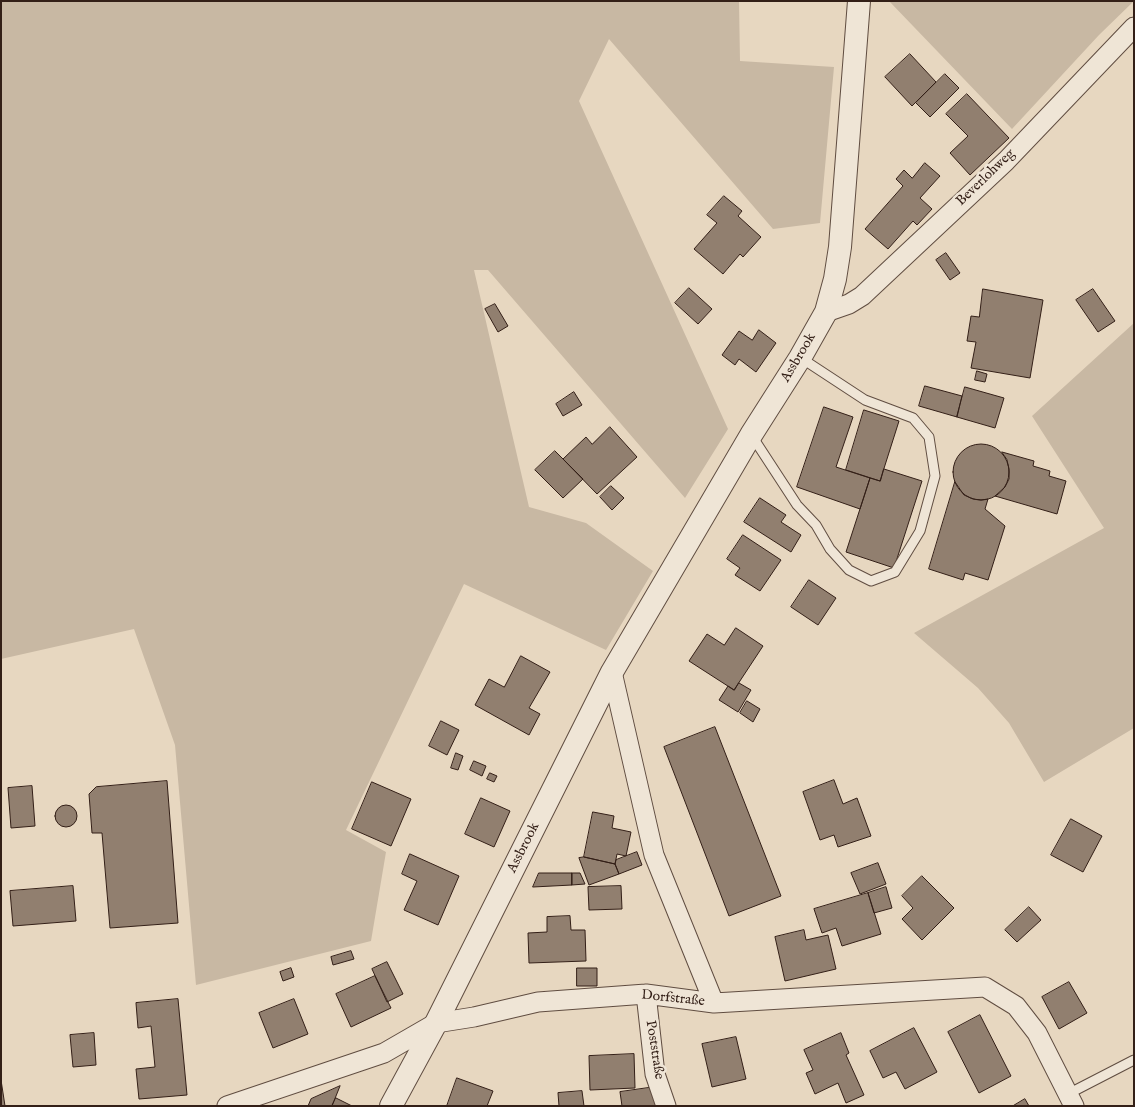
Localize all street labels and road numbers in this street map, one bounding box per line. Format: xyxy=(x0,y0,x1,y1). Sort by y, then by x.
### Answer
street label: Beverlohweg xyxy=(953,146,1019,210)
street label: Assbrook xyxy=(778,330,820,386)
street label: Assbrook xyxy=(504,820,544,876)
street label: Dorfstraße xyxy=(641,987,705,1011)
street label: Poststraße xyxy=(641,1019,667,1081)

